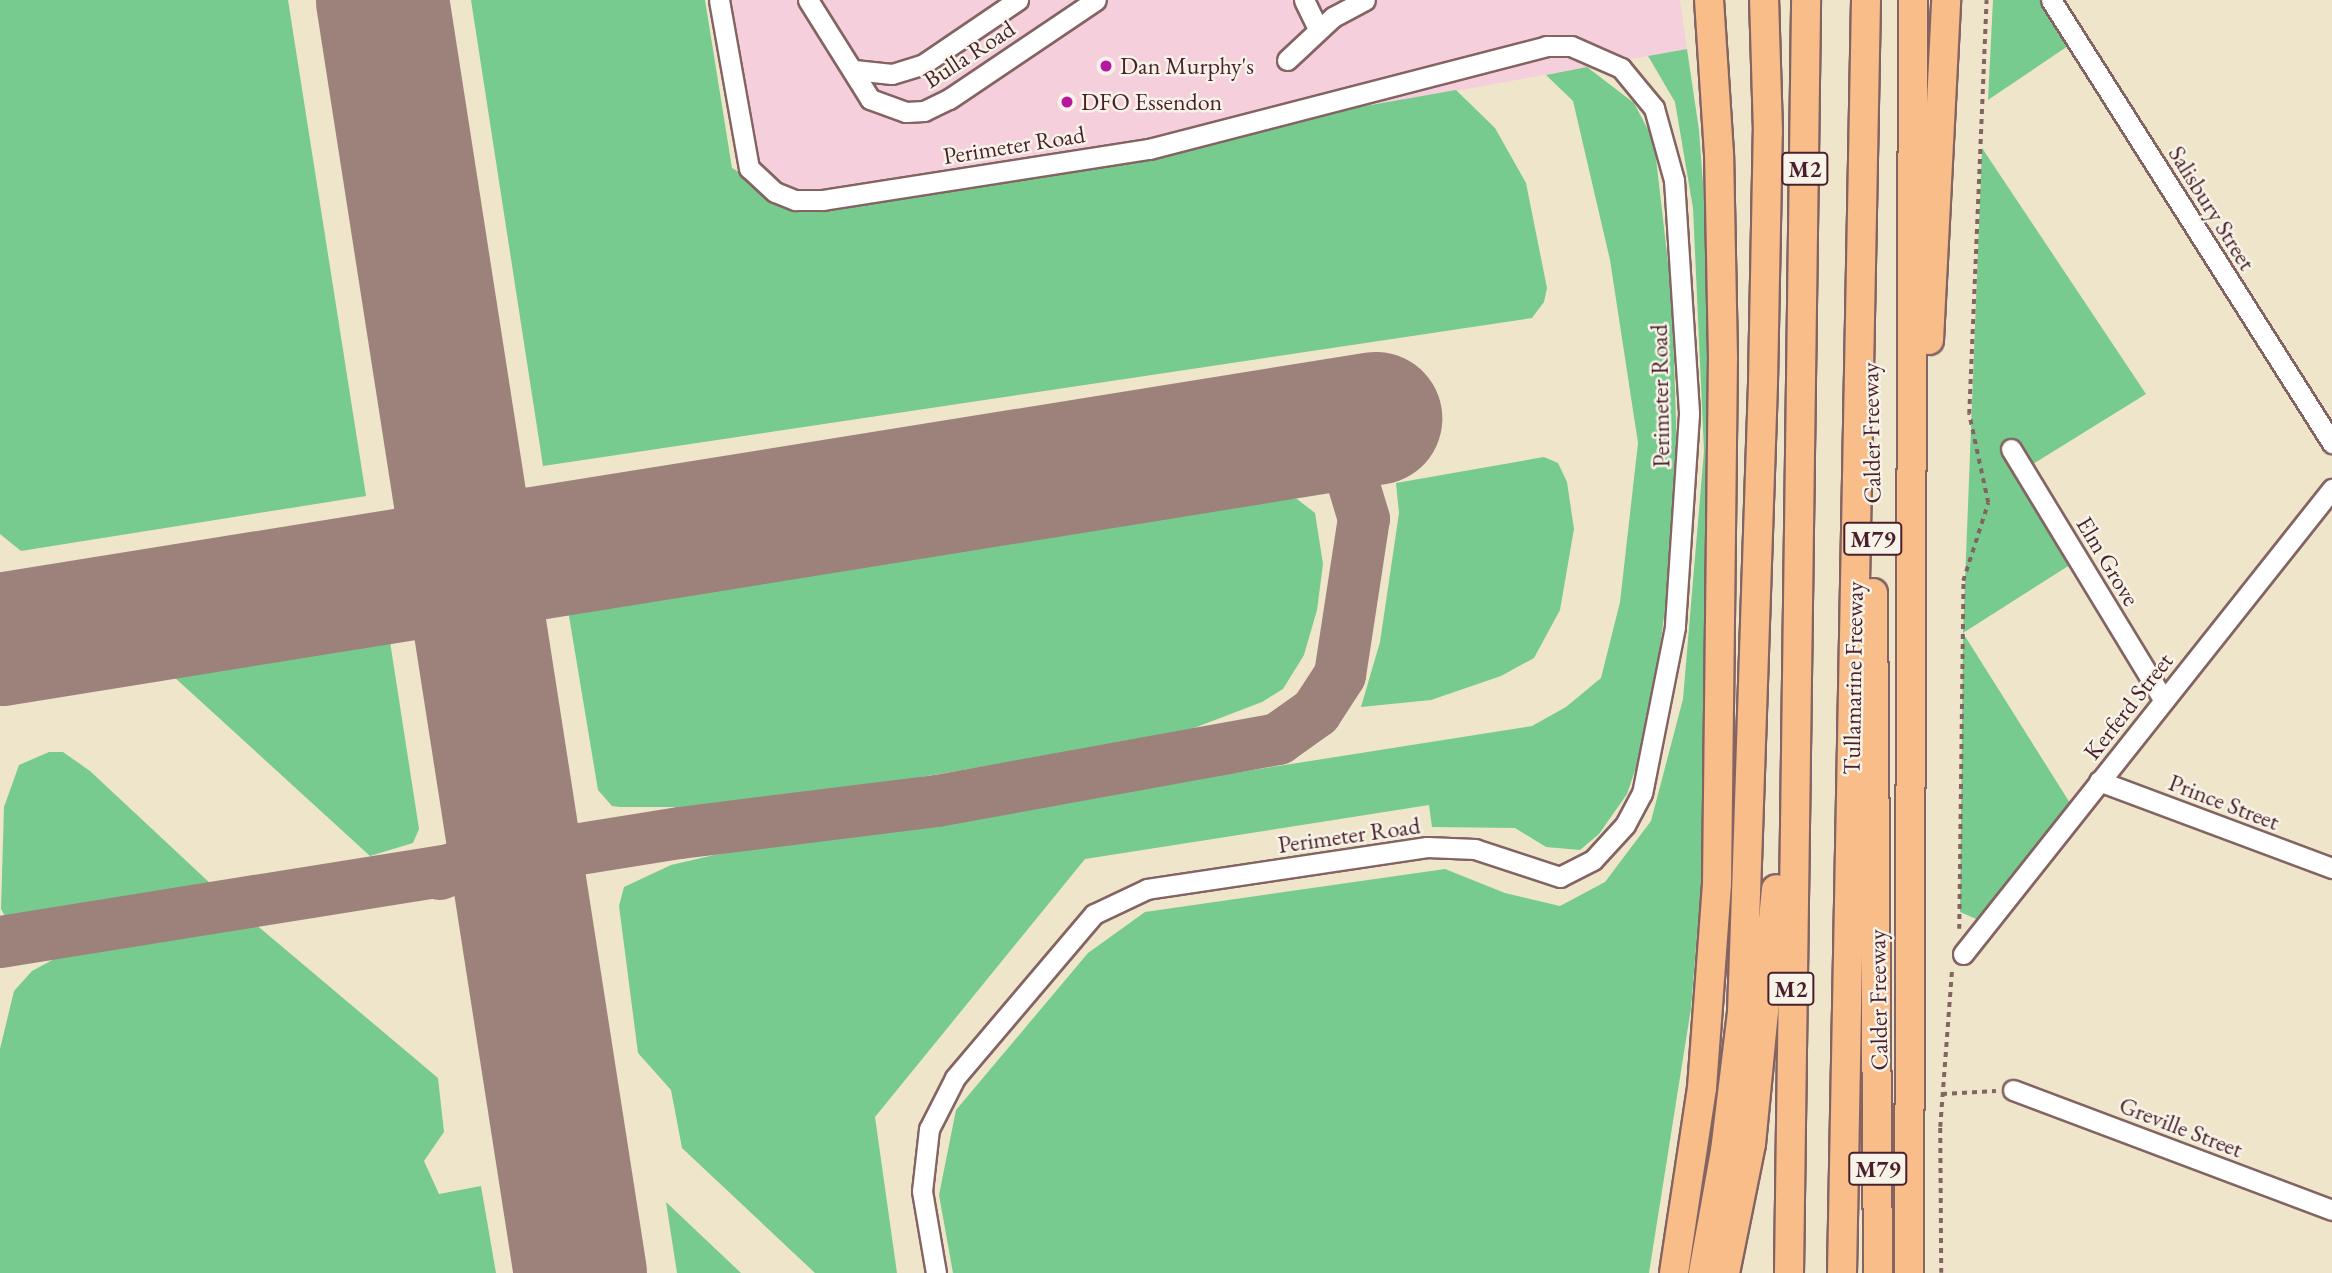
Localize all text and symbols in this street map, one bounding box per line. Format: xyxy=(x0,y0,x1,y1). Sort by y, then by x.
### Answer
street label: Bulla Road xyxy=(918,14,1020,94)
place label: Dan Murphy's xyxy=(1120,52,1254,80)
marker: Dan Murphy's xyxy=(1098,58,1114,74)
place label: DFO Essendon xyxy=(1081,88,1222,116)
marker: DFO Essendon xyxy=(1059,94,1075,110)
street label: Perimeter Road xyxy=(941,120,1087,170)
street label: Salisbury Street xyxy=(2162,141,2262,275)
road number: M2 xyxy=(1780,150,1829,188)
street label: Perimeter Road xyxy=(1644,324,1676,468)
street label: Calder Freeway xyxy=(1855,362,1887,504)
street label: Elm Grove xyxy=(2070,511,2146,611)
road number: M79 xyxy=(1843,520,1903,558)
street label: Tullamarine Freeway xyxy=(1837,581,1869,775)
street label: Kerferd Street xyxy=(2077,647,2179,765)
street label: Prince Street xyxy=(2165,768,2283,836)
street label: Perimeter Road xyxy=(1276,811,1422,859)
street label: Calder Freeway xyxy=(1862,929,1894,1071)
road number: M2 xyxy=(1766,970,1816,1008)
street label: Greville Street xyxy=(2115,1090,2247,1164)
road number: M79 xyxy=(1848,1150,1908,1188)

